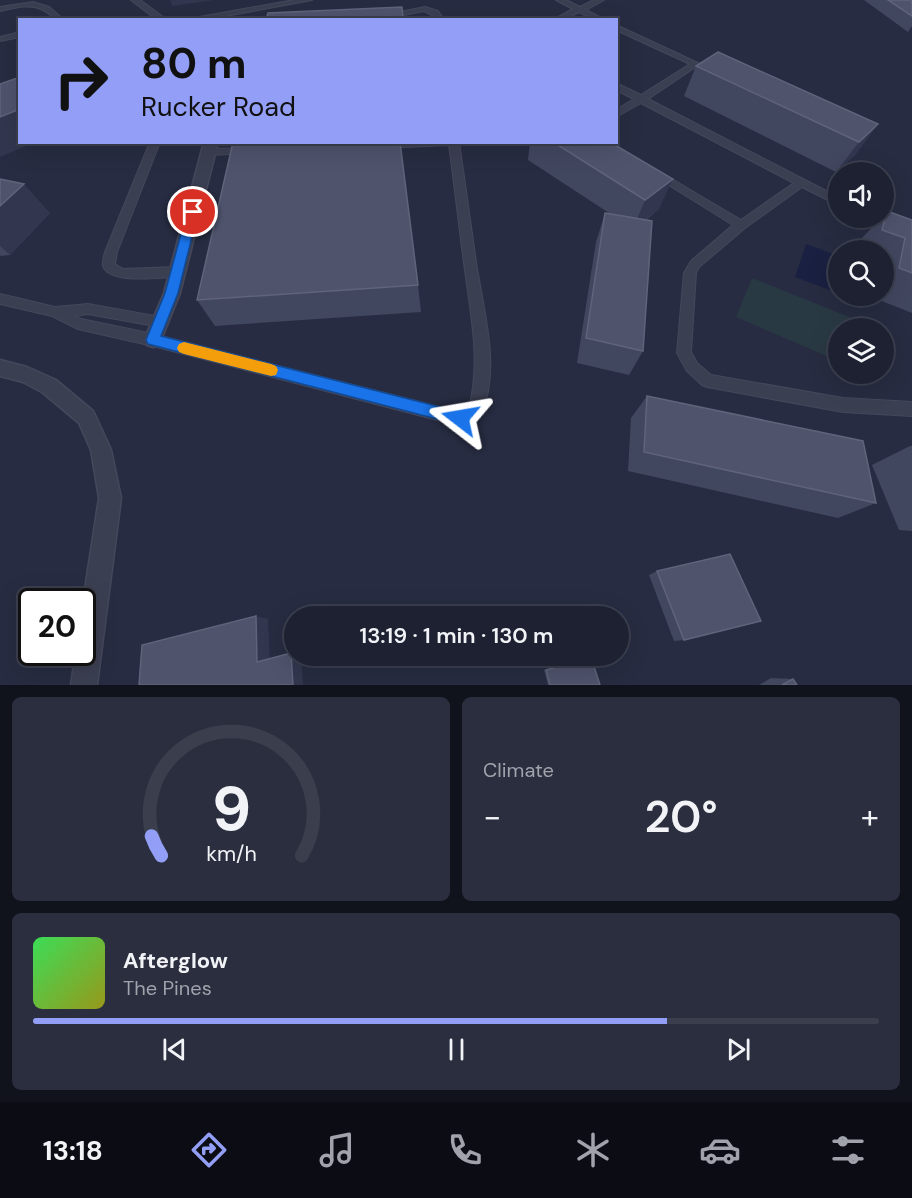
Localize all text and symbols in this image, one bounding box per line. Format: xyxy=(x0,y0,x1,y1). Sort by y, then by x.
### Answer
text: 80 m xyxy=(141,36,247,91)
icon: right xyxy=(42,42,120,120)
text: Rucker Road xyxy=(141,89,296,124)
map controls xyxy=(828,162,894,384)
button: sound xyxy=(828,162,894,228)
pin xyxy=(167,186,218,237)
icon: arrive xyxy=(176,195,209,228)
button: search xyxy=(828,240,894,306)
button: layers xyxy=(828,318,894,384)
position arrow xyxy=(428,386,492,450)
speed limit sign: 20 xyxy=(18,588,96,666)
text: 13:19 · 1 min · 130 m xyxy=(360,621,553,650)
text: Climate xyxy=(483,757,554,783)
text: 9 xyxy=(211,768,251,849)
text: 20° xyxy=(644,787,718,846)
text: − xyxy=(483,795,501,838)
text: + xyxy=(861,795,879,838)
text: km/h xyxy=(206,840,256,868)
text: Afterglow xyxy=(123,946,228,975)
text: The Pines xyxy=(123,975,212,1001)
icon: previous xyxy=(158,1033,191,1066)
icon: pause xyxy=(440,1033,473,1066)
icon: next xyxy=(722,1033,755,1066)
icon: directions xyxy=(188,1129,230,1171)
icon: music xyxy=(316,1129,358,1171)
icon: phone xyxy=(444,1129,486,1171)
icon: climate xyxy=(572,1129,614,1171)
icon: car xyxy=(699,1129,741,1171)
icon: filters xyxy=(827,1129,869,1171)
text: 13:18 xyxy=(43,1133,103,1168)

